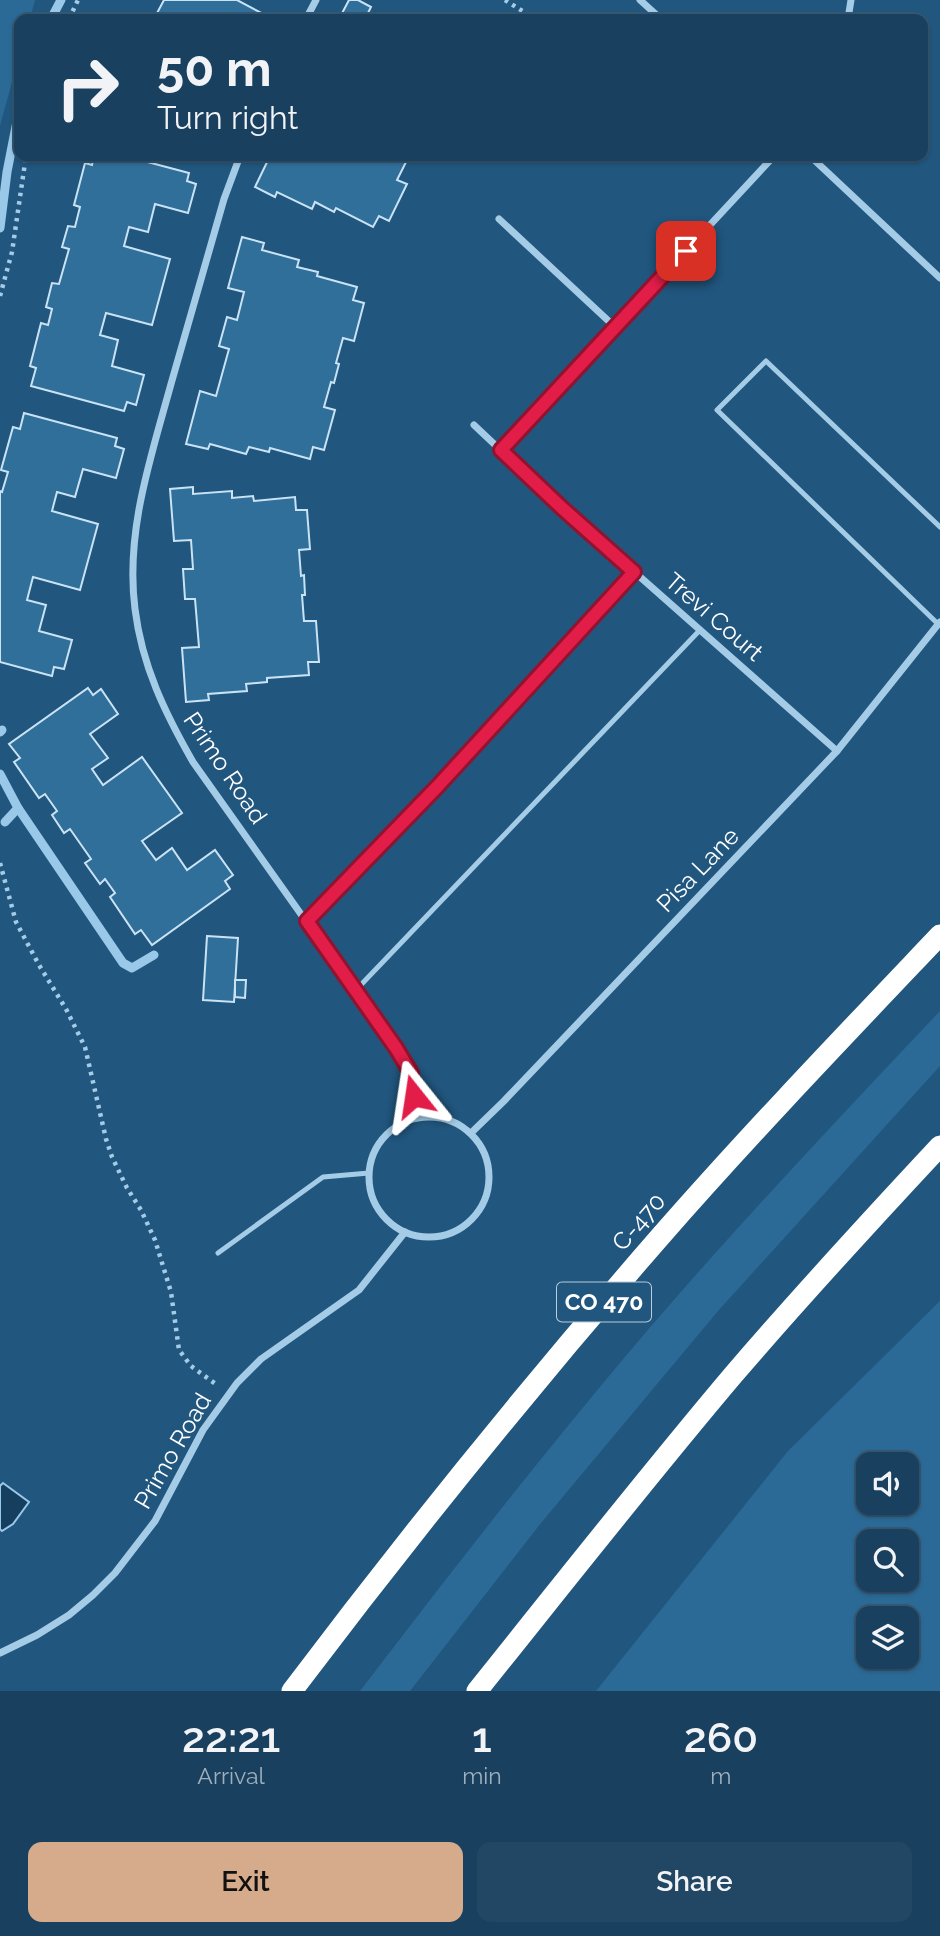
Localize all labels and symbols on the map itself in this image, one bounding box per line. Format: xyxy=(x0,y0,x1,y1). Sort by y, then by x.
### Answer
pin xyxy=(656,221,716,281)
street label: Trevi Court xyxy=(660,566,769,667)
street label: Primo Road xyxy=(177,706,273,829)
street label: Pisa Lane xyxy=(650,821,745,918)
position arrow xyxy=(377,1059,451,1133)
street label: C-470 xyxy=(606,1187,671,1256)
road number: CO 470 xyxy=(557,1282,651,1322)
street label: Primo Road xyxy=(128,1388,217,1514)

